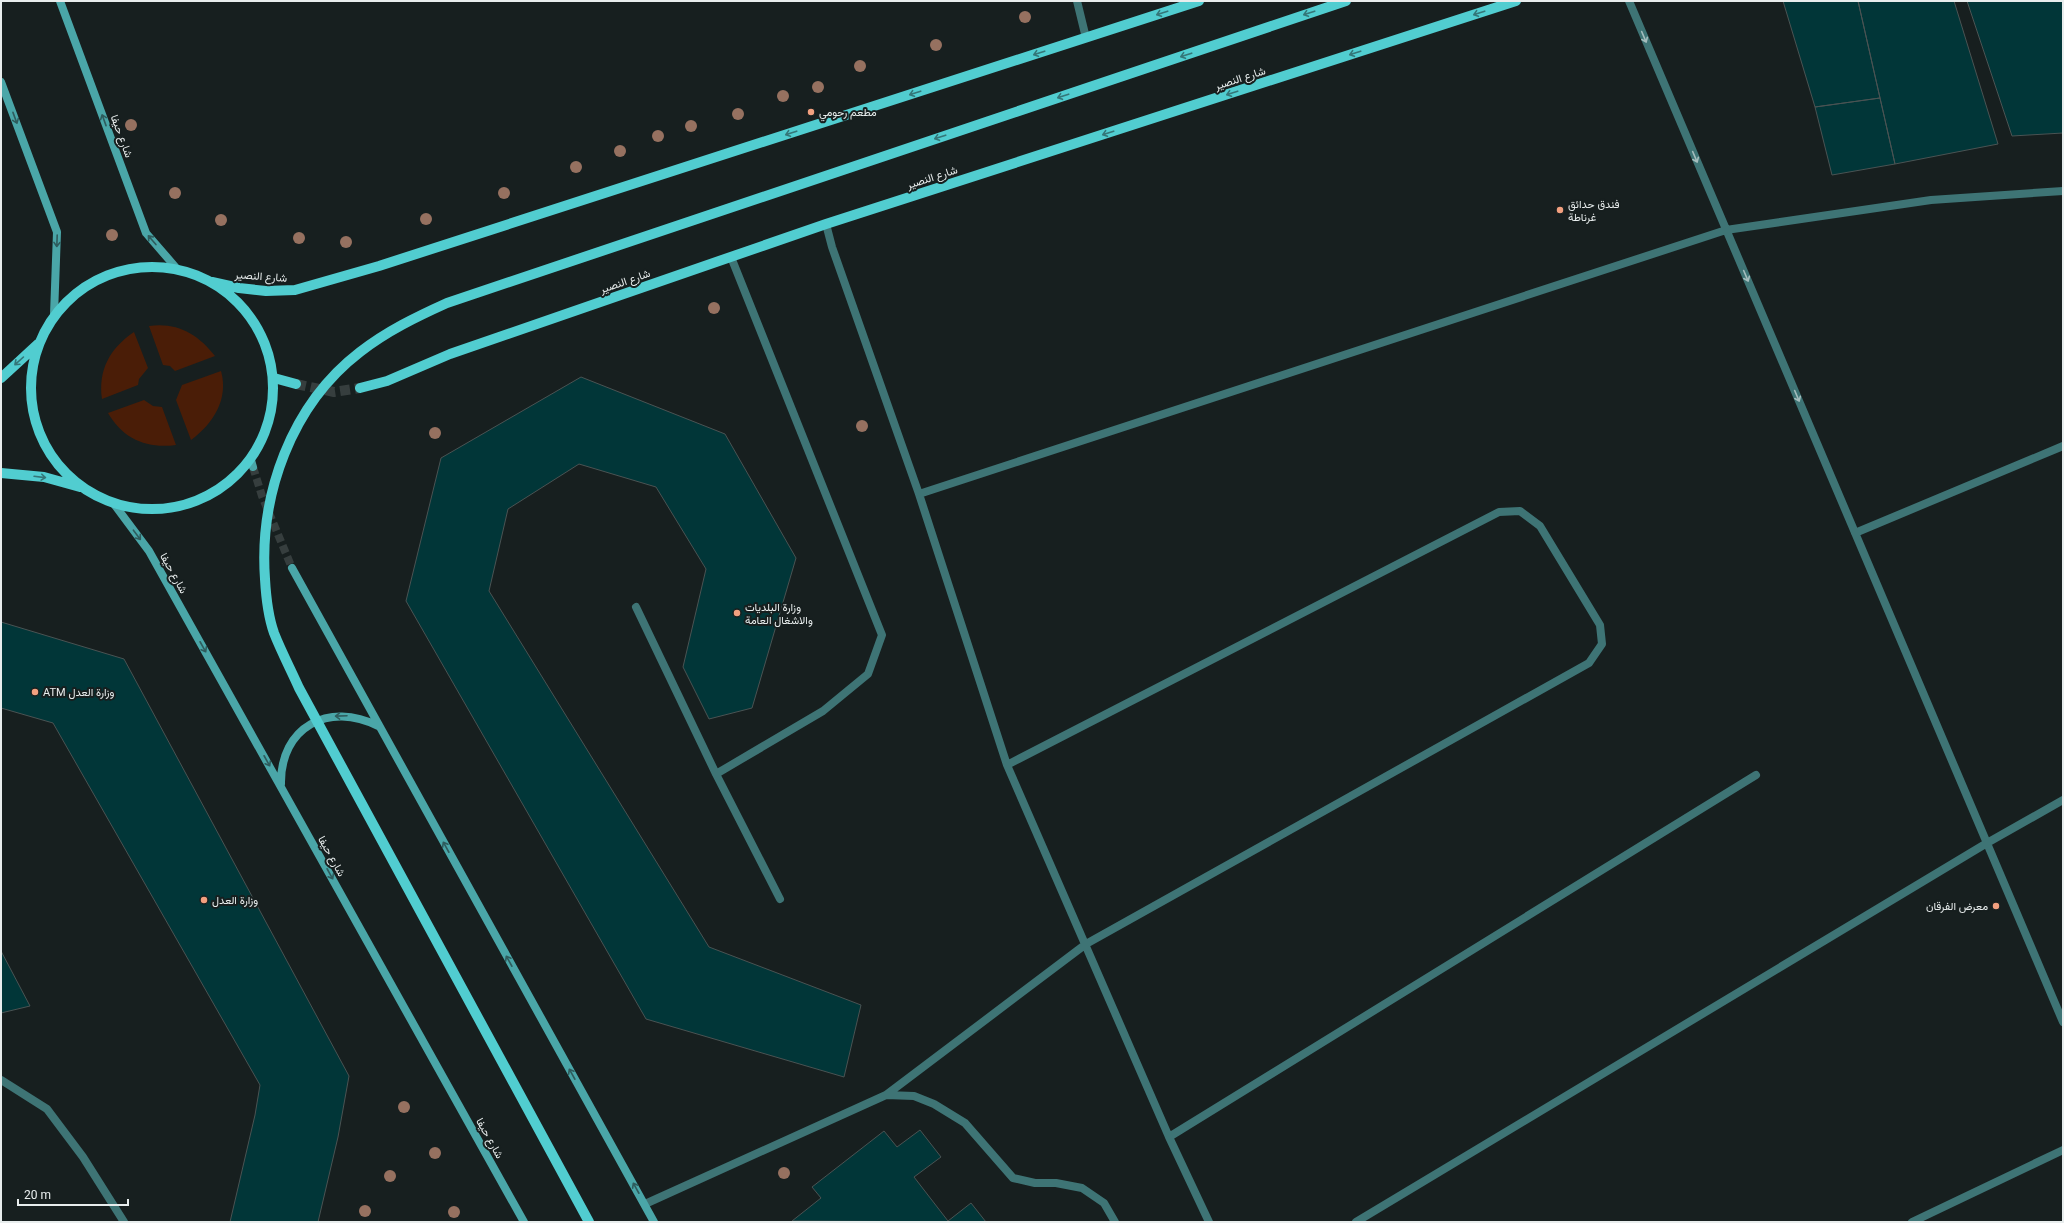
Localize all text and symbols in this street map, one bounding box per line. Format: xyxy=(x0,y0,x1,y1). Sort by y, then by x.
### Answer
one-way arrow xyxy=(1156,10,1169,17)
one-way arrow xyxy=(1304,10,1316,18)
one-way arrow xyxy=(1473,10,1486,17)
one-way arrow xyxy=(1641,30,1648,42)
one-way arrow xyxy=(1032,50,1045,57)
one-way arrow xyxy=(1349,50,1362,57)
one-way arrow xyxy=(1181,51,1193,59)
street label: شارع النصیر xyxy=(1212,64,1268,94)
one-way arrow xyxy=(909,90,922,97)
one-way arrow xyxy=(1225,90,1238,97)
one-way arrow xyxy=(1057,92,1069,100)
place label: مطعم رحومي xyxy=(819,106,877,122)
marker: مطعم رحومي xyxy=(806,107,816,117)
one-way arrow xyxy=(11,112,19,124)
street label: شارع حيفا xyxy=(107,113,135,160)
one-way arrow xyxy=(100,115,108,127)
one-way arrow xyxy=(785,130,798,137)
one-way arrow xyxy=(1102,130,1115,137)
one-way arrow xyxy=(933,134,946,141)
one-way arrow xyxy=(1692,150,1699,162)
street label: شارع النصیر xyxy=(904,163,960,193)
place label: فندق حدائق غرناطة xyxy=(1568,198,1620,224)
marker: فندق حدائق غرناطة xyxy=(1555,205,1565,215)
one-way arrow xyxy=(53,234,60,247)
one-way arrow xyxy=(148,235,157,246)
street label: شارع النصیر xyxy=(597,267,653,297)
street label: شارع النصیر xyxy=(233,268,288,286)
one-way arrow xyxy=(1743,270,1750,282)
one-way arrow xyxy=(15,356,25,365)
one-way arrow xyxy=(1793,389,1801,401)
one-way arrow xyxy=(33,473,46,481)
one-way arrow xyxy=(133,530,142,541)
street label: شارع حيفا xyxy=(156,551,190,597)
place label: وزارة البلديات والاشغال العامة xyxy=(745,601,813,627)
marker: وزارة البلديات والاشغال العامة xyxy=(732,608,742,618)
one-way arrow xyxy=(200,641,208,653)
place label: ATM وزارة العدل xyxy=(43,686,115,699)
marker: ATM وزارة العدل xyxy=(30,687,40,697)
one-way arrow xyxy=(335,712,348,719)
one-way arrow xyxy=(263,755,271,767)
street label: شارع حيفا xyxy=(314,834,348,880)
one-way arrow xyxy=(441,841,449,853)
one-way arrow xyxy=(327,868,334,880)
place label: وزارة العدل xyxy=(212,894,258,907)
marker: وزارة العدل xyxy=(199,895,209,905)
place label: معرض الفرقان xyxy=(1926,900,1988,913)
marker: معرض الفرقان xyxy=(1991,901,2001,911)
one-way arrow xyxy=(505,955,512,967)
one-way arrow xyxy=(568,1068,576,1080)
street label: شارع حيفا xyxy=(472,1116,506,1162)
scale bar xyxy=(18,1181,128,1207)
one-way arrow xyxy=(631,1182,639,1194)
text: 20 m xyxy=(24,1188,51,1202)

